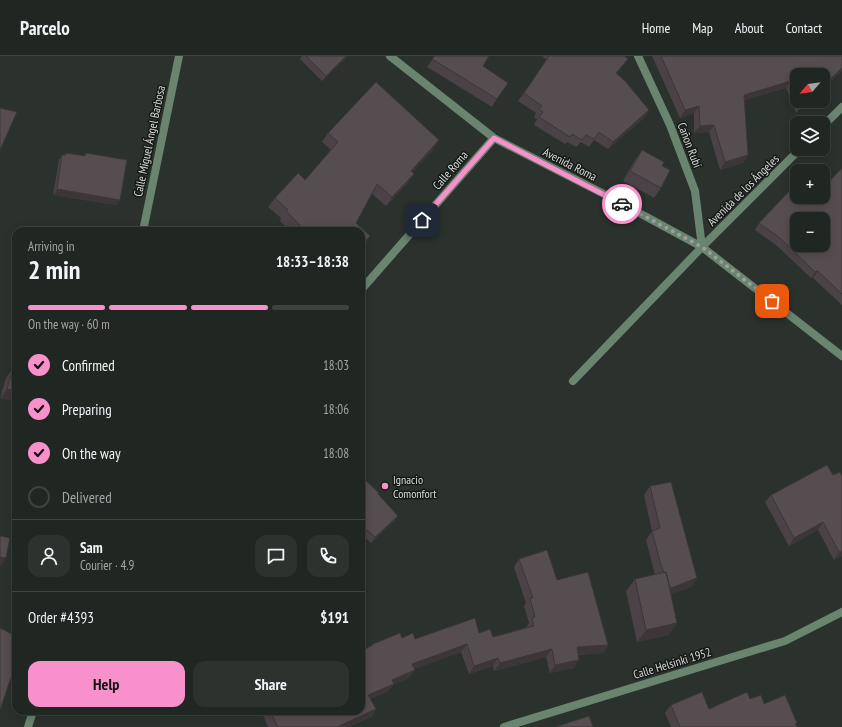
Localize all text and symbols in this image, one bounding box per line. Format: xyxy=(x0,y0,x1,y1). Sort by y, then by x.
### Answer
text: Parcelo xyxy=(20,16,70,40)
text: Home xyxy=(642,19,670,37)
text: Map xyxy=(692,19,713,37)
text: About xyxy=(735,19,764,37)
text: Contact xyxy=(786,19,822,37)
north arrow xyxy=(790,68,830,108)
map controls xyxy=(790,68,830,252)
street label: Calle Miguel Ángel Barbosa xyxy=(130,84,168,198)
button: layers xyxy=(790,116,830,156)
street label: Cañon Rubí xyxy=(675,120,706,170)
street label: Avenida Roma xyxy=(541,144,600,184)
street label: Calle Roma xyxy=(429,147,471,192)
street label: Avenida de los Ángeles xyxy=(704,151,782,229)
button: + xyxy=(790,164,830,204)
courier xyxy=(602,184,642,224)
icon: car xyxy=(611,193,633,215)
pin xyxy=(405,203,439,237)
icon: home xyxy=(411,209,433,231)
button: − xyxy=(790,212,830,252)
text: Arriving in xyxy=(28,238,75,255)
text: 18:33–18:38 xyxy=(276,252,349,271)
text: 2 min xyxy=(28,253,81,286)
pin xyxy=(755,284,789,318)
icon: bag xyxy=(761,290,783,312)
text: On the way · 60 m xyxy=(28,316,110,333)
icon: check xyxy=(28,354,50,376)
text: Confirmed xyxy=(62,356,115,375)
text: 18:03 xyxy=(323,357,349,374)
icon: check xyxy=(28,398,50,420)
text: Preparing xyxy=(62,400,112,419)
text: 18:06 xyxy=(323,401,349,418)
icon: check xyxy=(28,442,50,464)
text: On the way xyxy=(62,444,121,463)
text: 18:08 xyxy=(323,445,349,462)
place label: Ignacio Comonfort xyxy=(393,472,437,501)
marker: Ignacio Comonfort xyxy=(380,481,390,491)
text: Delivered xyxy=(62,488,112,507)
button: person xyxy=(28,535,70,577)
button: chat xyxy=(255,535,297,577)
button: phone xyxy=(307,535,349,577)
text: Sam xyxy=(80,538,103,557)
text: Courier · 4.9 xyxy=(80,557,134,574)
text: Order #4393 xyxy=(28,608,94,627)
text: $191 xyxy=(320,608,349,627)
street label: Calle Helsinki 1952 xyxy=(631,644,713,682)
button: Help xyxy=(28,661,185,707)
button: Share xyxy=(193,661,349,707)

